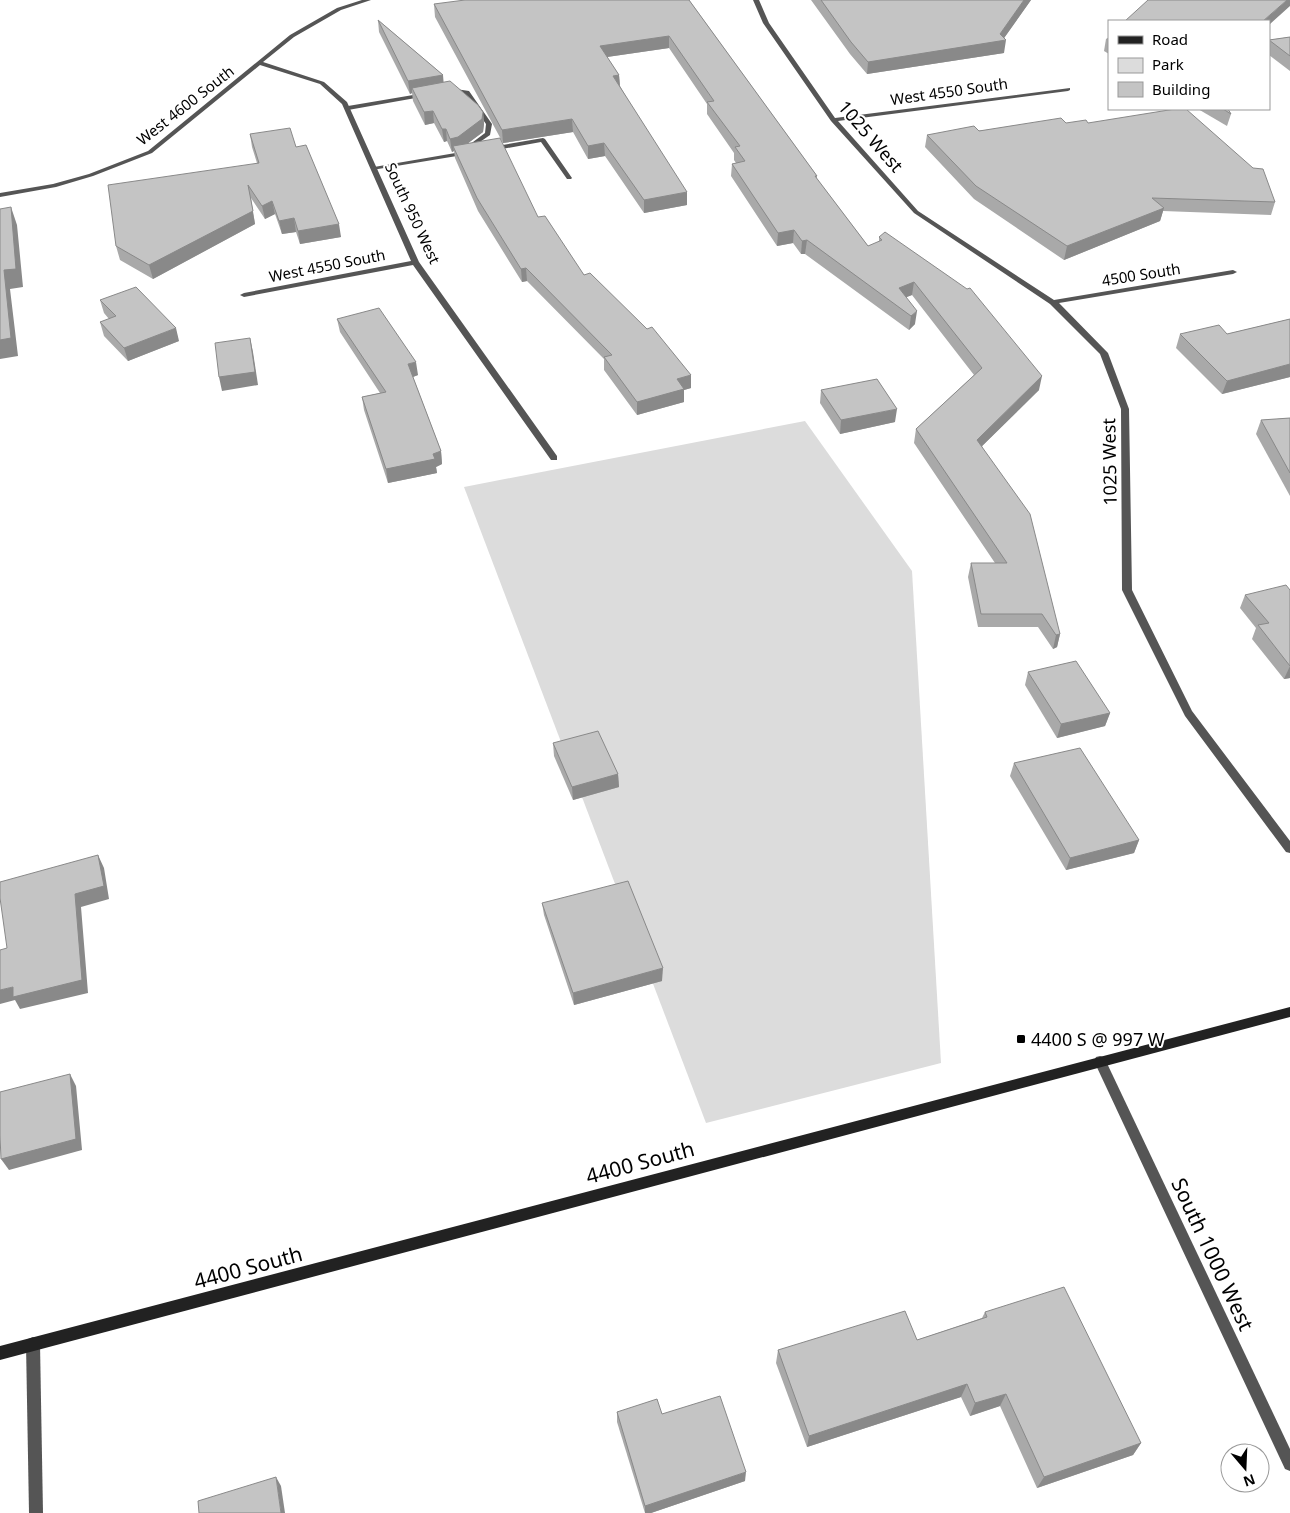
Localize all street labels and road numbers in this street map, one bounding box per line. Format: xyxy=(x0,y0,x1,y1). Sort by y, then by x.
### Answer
street label: West 4600 South xyxy=(132,61,238,149)
street label: West 4550 South xyxy=(889,73,1009,109)
street label: 1025 West xyxy=(833,95,909,177)
street label: South 950 West xyxy=(381,159,445,267)
street label: West 4550 South xyxy=(267,244,387,286)
street label: 4500 South xyxy=(1100,258,1182,290)
street label: 1025 West xyxy=(1096,418,1122,506)
street label: 4400 South xyxy=(583,1134,697,1190)
street label: South 1000 West xyxy=(1165,1173,1261,1335)
street label: 4400 South xyxy=(191,1239,305,1295)

